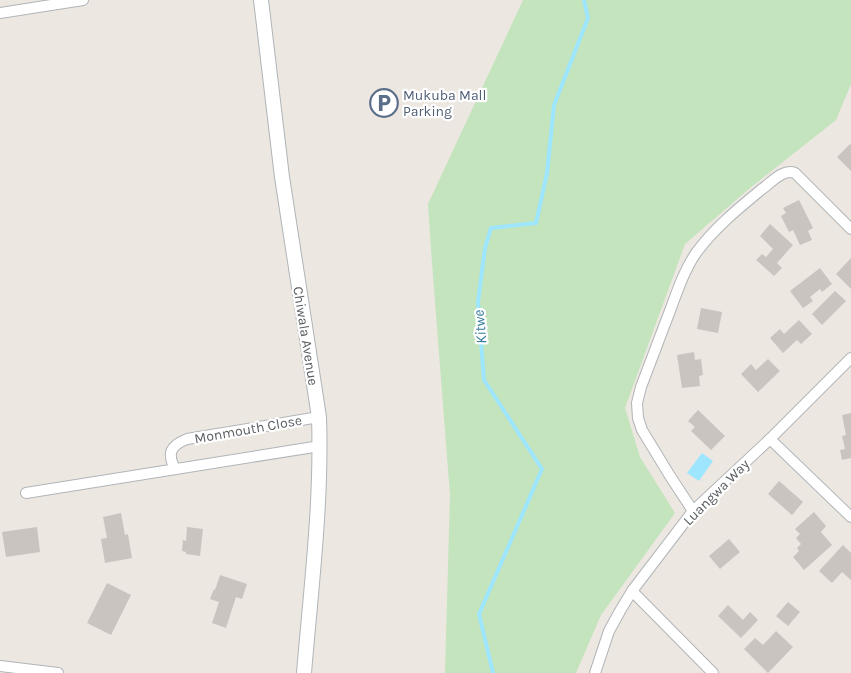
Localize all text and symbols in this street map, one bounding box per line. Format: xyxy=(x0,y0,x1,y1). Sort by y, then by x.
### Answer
place label: Mukuba Mall Parking xyxy=(403,87,486,120)
parking icon: Mukuba Mall Parking xyxy=(369,88,399,118)
street label: Chiwala Avenue xyxy=(289,285,322,387)
water label: Kitwe xyxy=(470,309,490,345)
street label: Monmouth Close xyxy=(193,412,303,447)
street label: Luangwa Way xyxy=(680,455,753,529)

